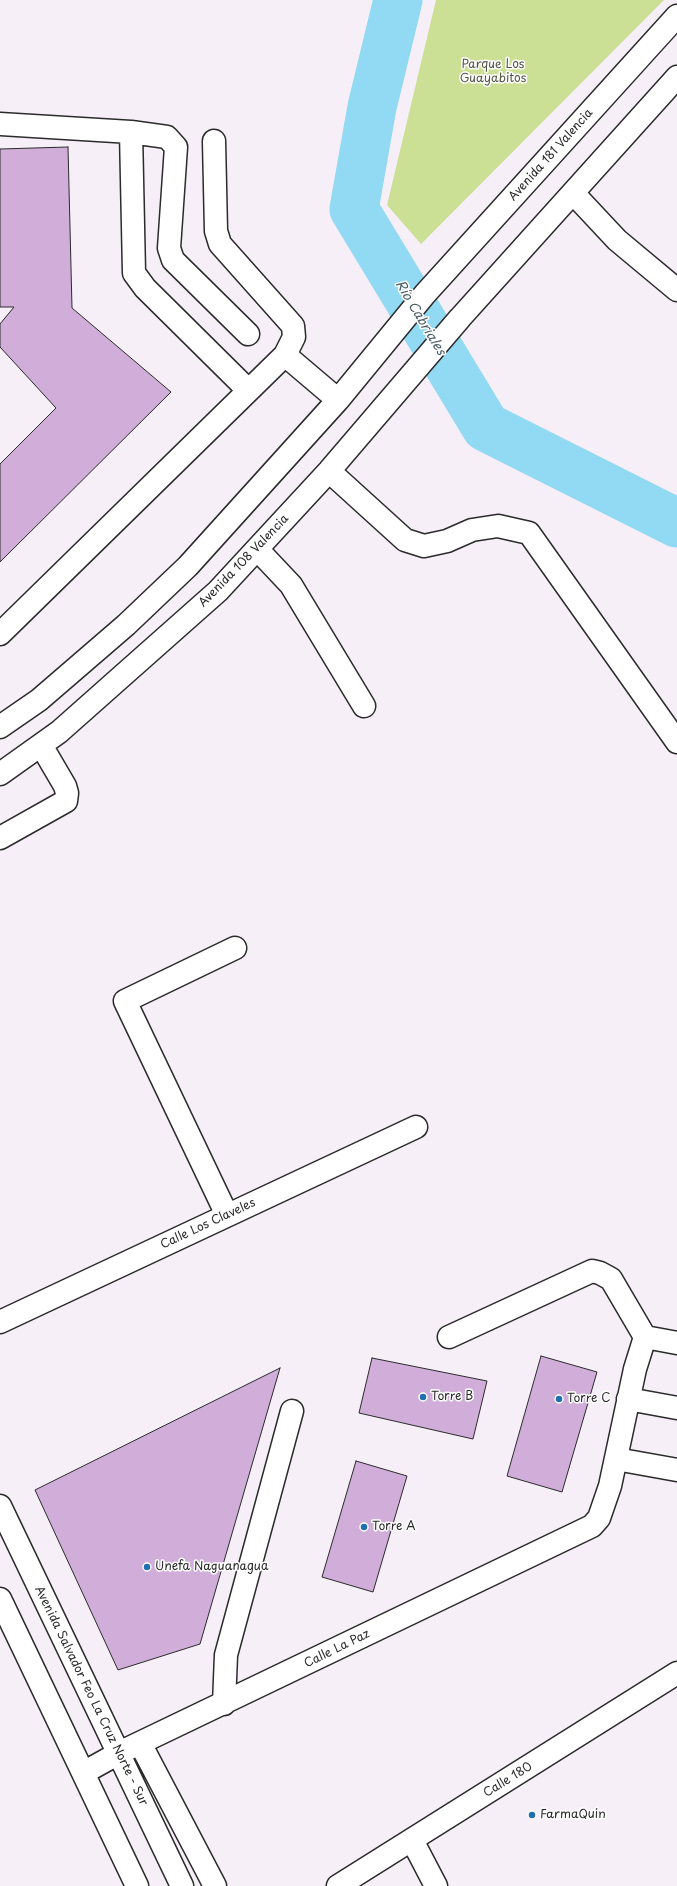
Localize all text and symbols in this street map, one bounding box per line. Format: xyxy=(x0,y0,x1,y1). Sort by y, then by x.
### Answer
park label: Parque Los Guayabitos xyxy=(460,58,526,86)
street label: Avenida 181 Valencia xyxy=(506,106,596,204)
water label: Río Cabriales xyxy=(392,278,448,358)
street label: Avenida 108 Valencia xyxy=(196,512,292,610)
street label: Calle Los Claveles xyxy=(158,1196,258,1252)
place label: Torre B xyxy=(431,1390,473,1404)
marker: Torre B xyxy=(418,1392,428,1402)
place label: Torre C xyxy=(567,1392,610,1406)
marker: Torre C xyxy=(554,1394,564,1404)
place label: Torre A xyxy=(372,1520,415,1534)
marker: Torre A xyxy=(359,1522,369,1532)
place label: Unefa Naguanagua xyxy=(155,1560,268,1574)
marker: Unefa Naguanagua xyxy=(142,1562,152,1572)
street label: Avenida Salvador Feo La Cruz Norte - Sur xyxy=(31,1584,151,1808)
street label: Calle La Paz xyxy=(302,1627,372,1671)
street label: Calle 180 xyxy=(481,1759,535,1801)
place label: FarmaQuin xyxy=(540,1808,606,1822)
marker: FarmaQuin xyxy=(527,1810,537,1820)

